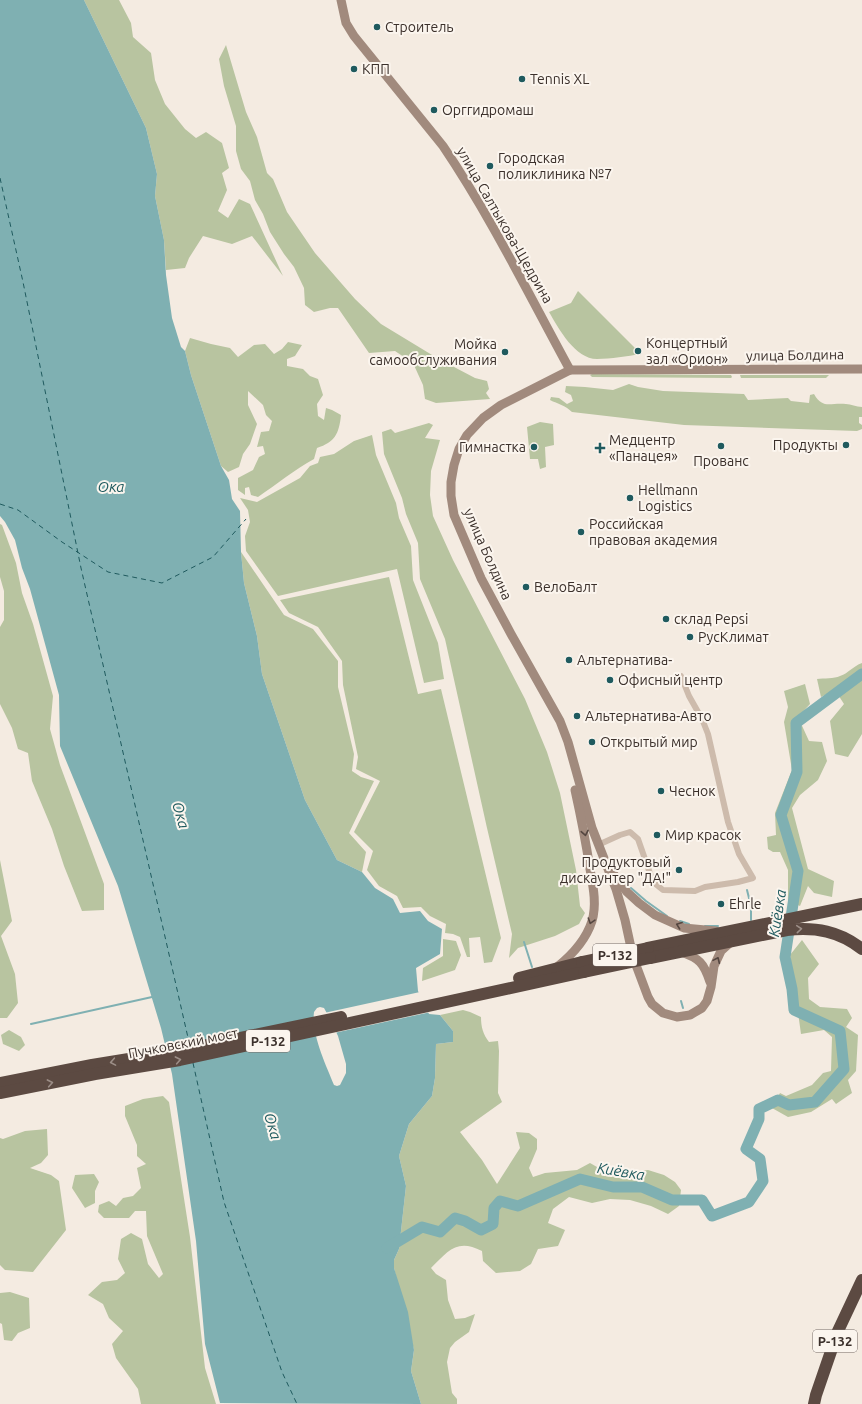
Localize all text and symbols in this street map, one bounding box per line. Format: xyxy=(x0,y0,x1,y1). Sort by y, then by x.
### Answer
place label: Строитель xyxy=(385,19,454,35)
marker: Строитель xyxy=(372,22,382,32)
place label: КПП xyxy=(362,61,390,77)
marker: КПП xyxy=(349,64,359,74)
place label: Tennis XL xyxy=(530,71,589,87)
marker: Tennis XL xyxy=(517,74,527,84)
place label: Орггидромаш xyxy=(442,102,534,118)
marker: Орггидромаш xyxy=(429,105,439,115)
street label: улица Салтыкова-Щедрина xyxy=(454,144,556,306)
place label: Городская поликлиника №7 xyxy=(498,150,612,182)
marker: Городская поликлиника №7 xyxy=(485,161,495,171)
place label: Концертный зал «Орион» xyxy=(646,335,729,367)
place label: Мойка самообслуживания xyxy=(369,336,497,368)
marker: Концертный зал «Орион» xyxy=(633,346,643,356)
street label: улица Болдина xyxy=(746,346,844,364)
marker: Мойка самообслуживания xyxy=(500,347,510,357)
place label: Медцентр «Панацея» xyxy=(609,432,678,464)
place label: Продукты xyxy=(773,437,838,453)
place label: Гимнастка xyxy=(459,439,526,455)
marker: Продукты xyxy=(841,440,851,450)
marker: Прованс xyxy=(716,441,726,451)
marker: Гимнастка xyxy=(529,442,539,452)
marker: Медцентр «Панацея» xyxy=(594,442,606,454)
place label: Прованс xyxy=(693,453,749,469)
water label: Ока xyxy=(98,478,124,495)
place label: Hellmann Logistics xyxy=(638,482,698,514)
marker: Hellmann Logistics xyxy=(625,493,635,503)
street label: улица Болдина xyxy=(461,506,515,602)
place label: Российская правовая академия xyxy=(589,516,718,548)
marker: Российская правовая академия xyxy=(576,527,586,537)
place label: ВелоБалт xyxy=(534,579,597,595)
marker: ВелоБалт xyxy=(521,582,531,592)
place label: склад Pepsi xyxy=(674,611,748,627)
marker: склад Pepsi xyxy=(661,614,671,624)
place label: РусКлимат xyxy=(698,629,769,645)
marker: РусКлимат xyxy=(685,632,695,642)
place label: Альтернатива- xyxy=(577,652,672,668)
marker: Альтернатива- xyxy=(564,655,574,665)
place label: Офисный центр xyxy=(618,672,723,688)
marker: Офисный центр xyxy=(605,675,615,685)
place label: Альтернатива-Авто xyxy=(585,708,712,724)
marker: Альтернатива-Авто xyxy=(572,711,582,721)
place label: Открытый мир xyxy=(600,734,698,750)
marker: Открытый мир xyxy=(587,737,597,747)
place label: Чеснок xyxy=(669,783,715,799)
marker: Чеснок xyxy=(656,786,666,796)
water label: Ока xyxy=(169,800,193,830)
place label: Мир красок xyxy=(665,827,741,843)
one-way arrow xyxy=(580,830,588,836)
marker: Мир красок xyxy=(652,830,662,840)
place label: Продуктовый дискаунтер "ДА!" xyxy=(560,854,671,886)
marker: Продуктовый дискаунтер "ДА!" xyxy=(674,865,684,875)
water label: Киёвка xyxy=(765,888,789,938)
place label: Ehrle xyxy=(729,896,762,912)
marker: Ehrle xyxy=(716,899,726,909)
one-way arrow xyxy=(588,917,596,924)
one-way arrow xyxy=(676,922,683,930)
one-way arrow xyxy=(796,924,802,933)
road number: Р-132 xyxy=(593,944,637,966)
one-way arrow xyxy=(712,957,720,964)
street label: Пучковский мост xyxy=(127,1025,239,1061)
road number: Р-132 xyxy=(246,1030,290,1052)
one-way arrow xyxy=(174,1056,181,1065)
one-way arrow xyxy=(110,1057,116,1065)
one-way arrow xyxy=(46,1080,53,1088)
water label: Ока xyxy=(261,1111,285,1141)
water label: Киёвка xyxy=(596,1159,646,1183)
road number: Р-132 xyxy=(813,1330,857,1352)

